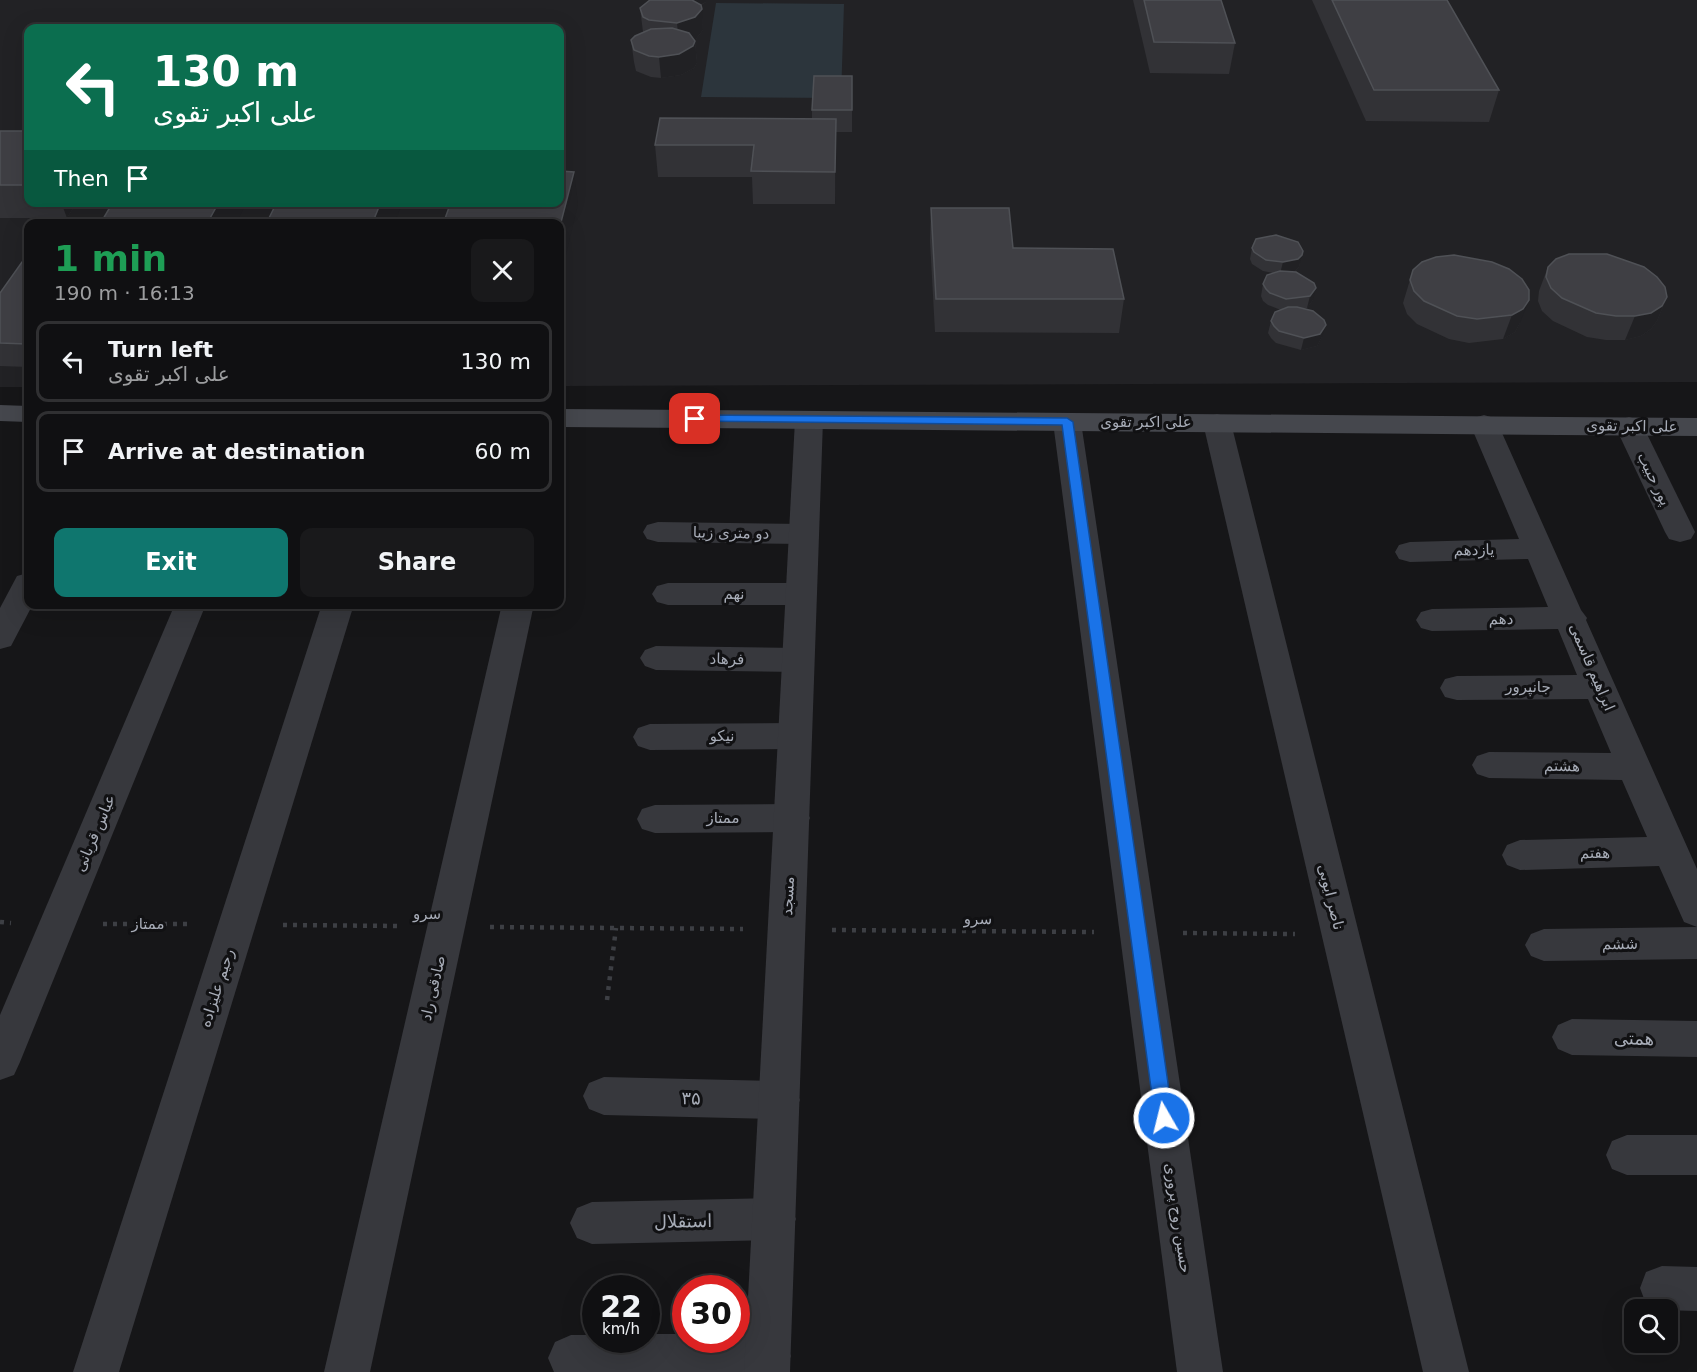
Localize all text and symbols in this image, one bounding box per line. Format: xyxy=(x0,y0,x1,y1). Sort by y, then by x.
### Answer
text: 130 m xyxy=(153,47,299,96)
icon: left xyxy=(54,48,132,126)
text: علی اکبر تقوی xyxy=(153,97,317,128)
icon: arrive xyxy=(121,162,154,195)
text: Then xyxy=(54,166,109,191)
text: 1 min xyxy=(54,238,167,279)
button: close xyxy=(471,239,534,302)
text: 190 m · 16:13 xyxy=(54,281,195,305)
text: Turn left xyxy=(108,337,213,362)
icon: left xyxy=(57,345,90,378)
text: 130 m xyxy=(461,349,531,374)
text: علی اکبر تقوی xyxy=(108,362,230,386)
pin xyxy=(669,393,720,444)
icon: arrive xyxy=(678,402,711,435)
street label: علی اکبر تقوی xyxy=(1100,413,1192,431)
street label: علی اکبر تقوی xyxy=(1586,416,1678,436)
icon: arrive xyxy=(57,435,90,468)
text: Arrive at destination xyxy=(108,439,365,464)
text: 60 m xyxy=(475,439,531,464)
street label: پور حبیب xyxy=(1633,449,1675,509)
street label: دو متری زیبا xyxy=(693,523,769,543)
button: Exit xyxy=(54,528,288,597)
button: Share xyxy=(300,528,534,597)
street label: یازدهم xyxy=(1454,541,1494,559)
street label: نهم xyxy=(723,585,745,603)
street label: دهم xyxy=(1489,610,1513,628)
street label: ابراهیم قاسمی xyxy=(1565,620,1619,714)
street label: فرهاد xyxy=(710,650,744,668)
street label: جانپرور xyxy=(1504,678,1551,697)
street label: نیکو xyxy=(709,727,734,745)
street label: هشتم xyxy=(1544,757,1580,775)
street label: عباس قربانی xyxy=(71,792,119,874)
street label: ممتاز xyxy=(705,809,740,827)
street label: هفتم xyxy=(1580,844,1610,862)
street label: ناصر ایوبی xyxy=(1314,862,1348,932)
street label: مسجد xyxy=(778,876,798,916)
street label: سرو xyxy=(412,905,441,923)
street label: سرو xyxy=(963,910,992,928)
street label: ممتاز xyxy=(130,915,165,933)
street label: ششم xyxy=(1602,935,1638,953)
street label: رحیم علیزاده xyxy=(196,947,238,1029)
street label: صادقی راد xyxy=(417,954,449,1022)
street label: همتی xyxy=(1614,1027,1654,1049)
position arrow xyxy=(1132,1086,1196,1150)
street label: ۳۵ xyxy=(681,1087,701,1109)
street label: حسین روح پروری xyxy=(1160,1162,1195,1274)
street label: استقلال xyxy=(654,1210,712,1232)
speed limit sign: 30 xyxy=(672,1275,750,1353)
text: 22 xyxy=(600,1289,642,1324)
map controls xyxy=(1624,1299,1678,1353)
button: search xyxy=(1624,1299,1678,1353)
text: km/h xyxy=(602,1320,640,1338)

